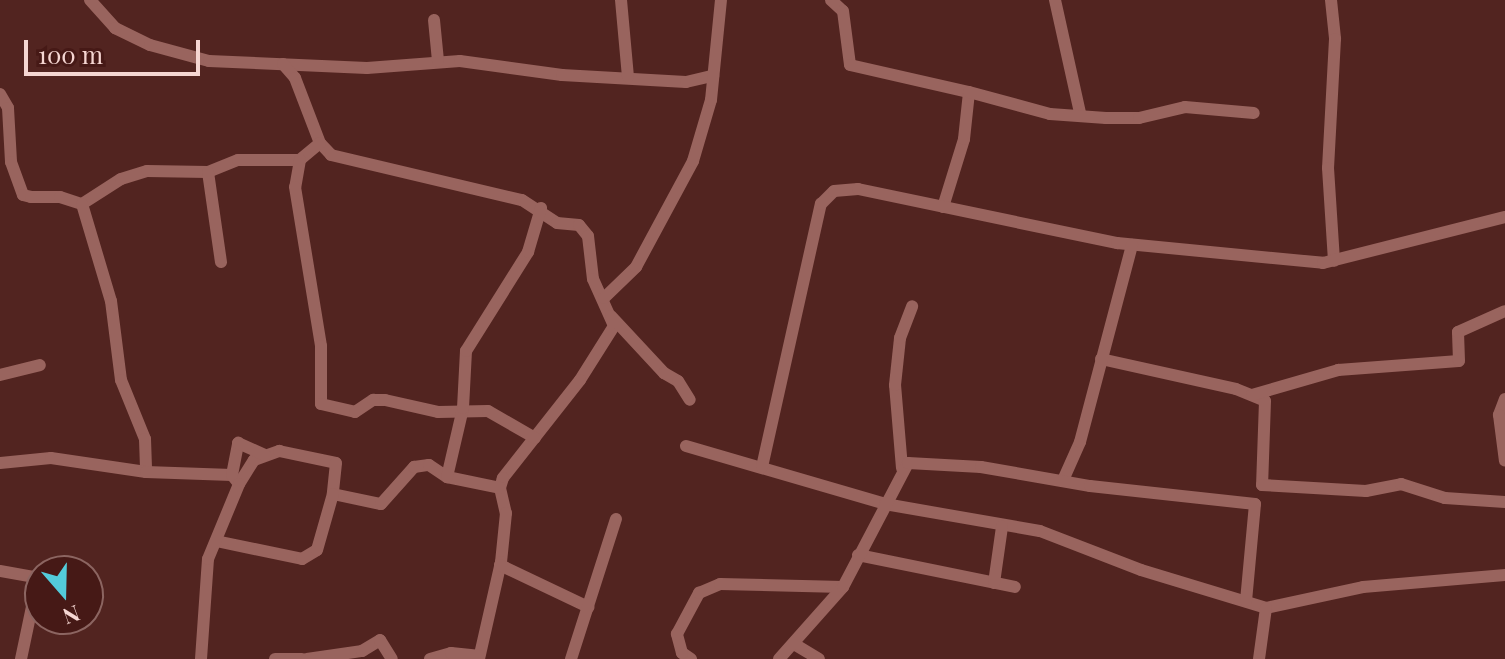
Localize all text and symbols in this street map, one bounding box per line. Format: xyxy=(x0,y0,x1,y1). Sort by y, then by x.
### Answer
scale bar xyxy=(28,24,204,74)
text: 100 m xyxy=(38,38,103,70)
north arrow xyxy=(24,555,104,635)
text: N xyxy=(59,599,84,632)

